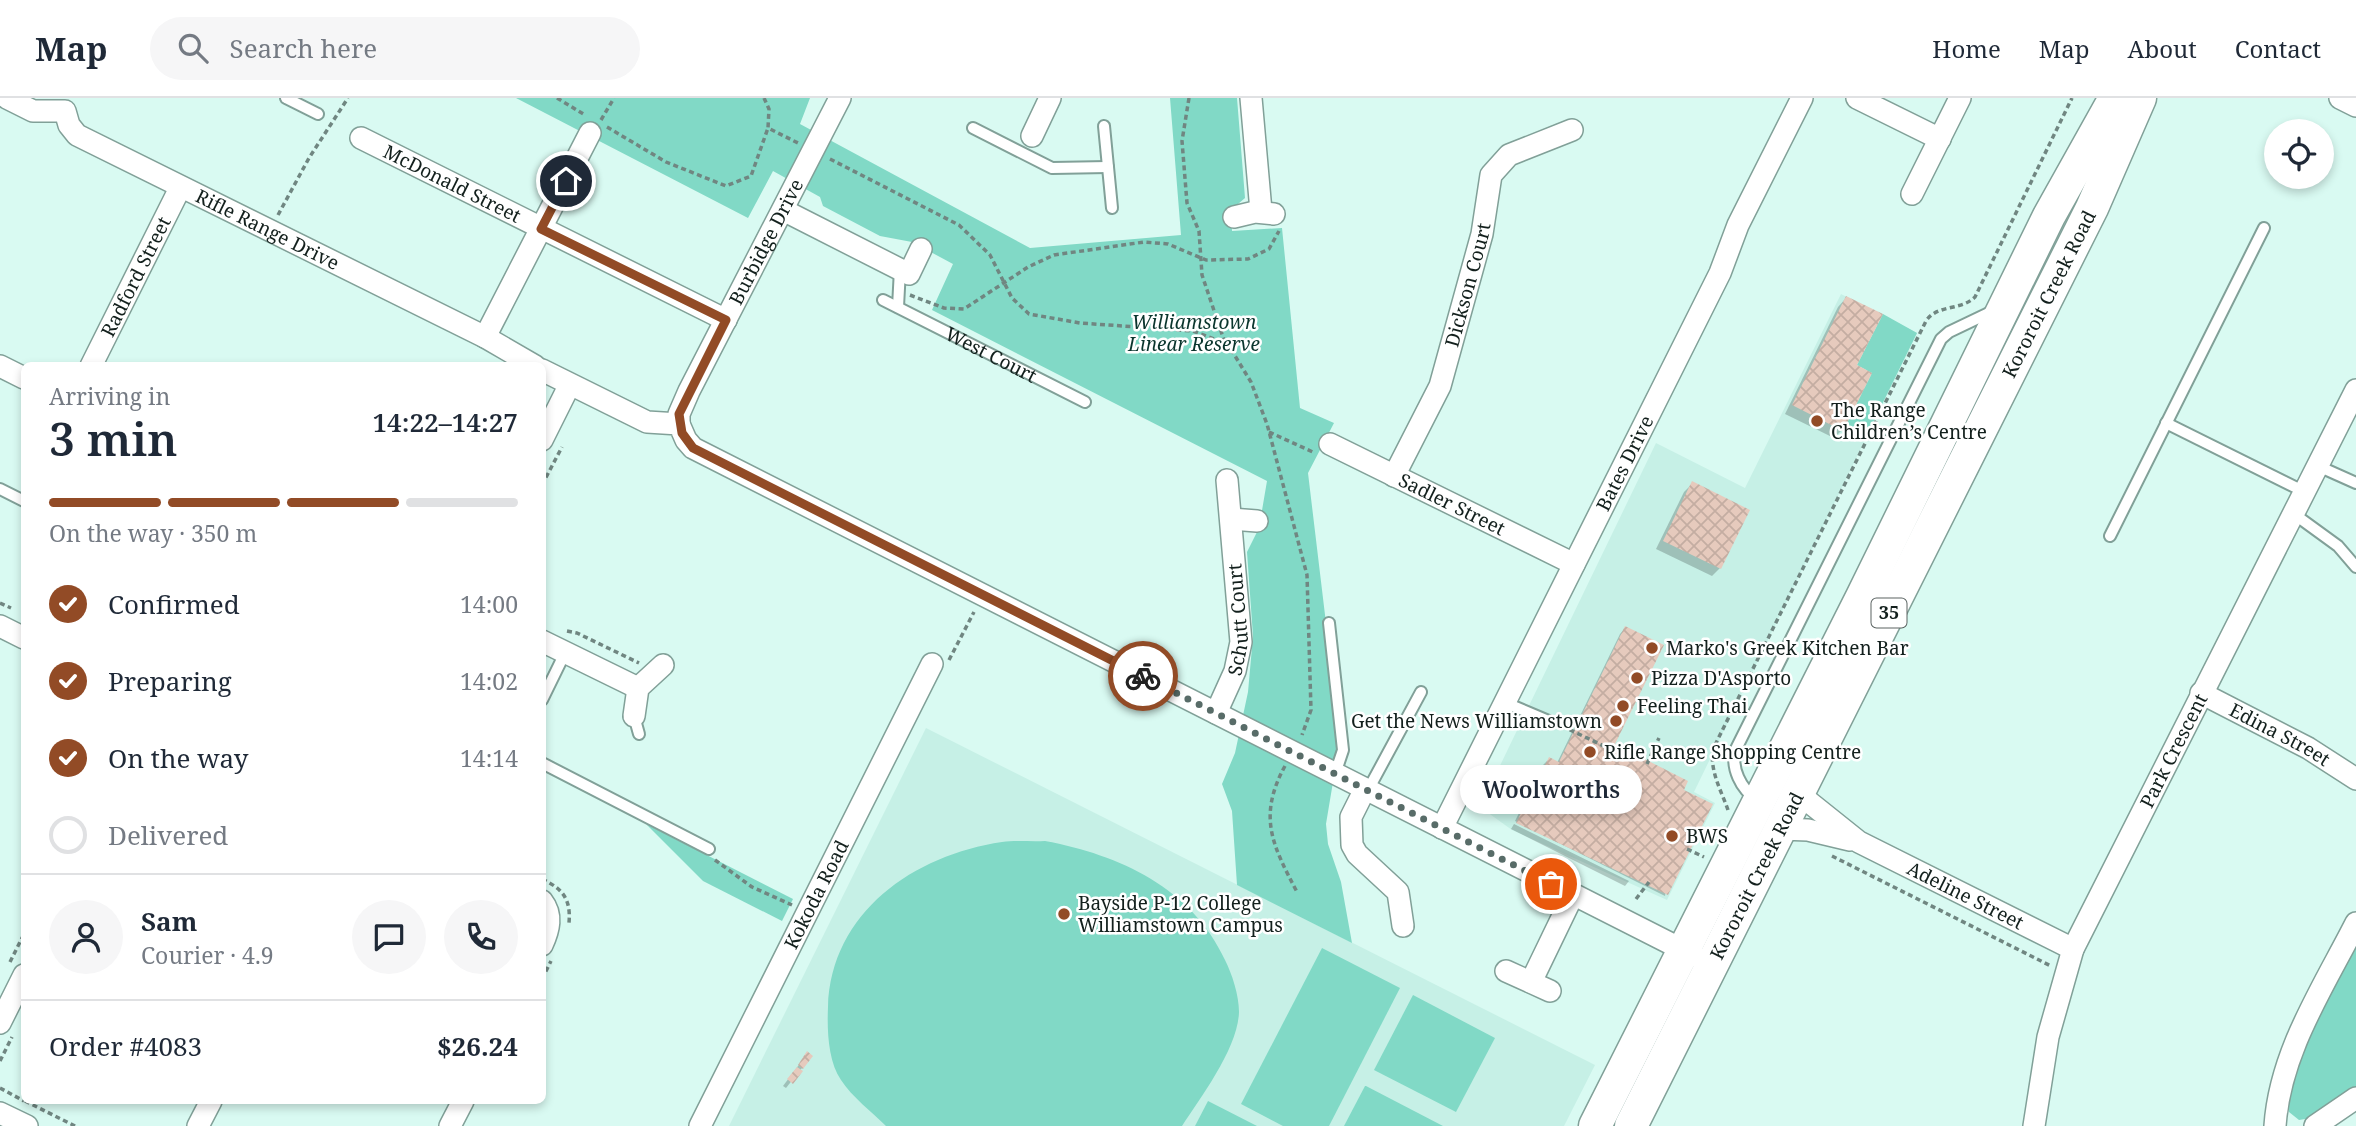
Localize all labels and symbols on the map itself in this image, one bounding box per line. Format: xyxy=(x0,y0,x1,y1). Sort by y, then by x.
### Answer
street label: McDonald Street xyxy=(379,138,526,229)
pin xyxy=(536,151,596,211)
street label: Burbidge Drive xyxy=(723,174,809,309)
street label: Rifle Range Drive xyxy=(191,183,344,276)
street label: Kororoit Creek Road xyxy=(1996,206,2102,382)
street label: Radford Street xyxy=(95,212,177,341)
street label: Dickson Court xyxy=(1438,221,1497,350)
park label: Williamstown Linear Reserve xyxy=(1127,309,1260,357)
street label: West Court xyxy=(941,321,1042,389)
place label: The Range Children’s Centre xyxy=(1831,397,1987,445)
street label: Bates Drive xyxy=(1590,411,1660,515)
marker: The Range Children’s Centre xyxy=(1809,413,1825,429)
street label: Sadler Street xyxy=(1394,467,1510,541)
street label: Schutt Court xyxy=(1221,562,1254,678)
road number: 35 xyxy=(1871,598,1906,628)
place label: Marko's Greek Kitchen Bar xyxy=(1666,635,1909,661)
marker: Marko's Greek Kitchen Bar xyxy=(1644,640,1660,656)
courier xyxy=(1108,641,1178,711)
place label: Pizza D'Asporto xyxy=(1651,665,1791,691)
marker: Pizza D'Asporto xyxy=(1629,670,1645,686)
street label: Park Crescent xyxy=(2134,689,2213,812)
place label: Feeling Thai xyxy=(1637,693,1748,719)
street label: Edina Street xyxy=(2225,697,2335,772)
marker: Feeling Thai xyxy=(1615,698,1631,714)
place label: Get the News Williamstown xyxy=(1351,708,1602,734)
marker: Get the News Williamstown xyxy=(1608,713,1624,729)
place label: Rifle Range Shopping Centre xyxy=(1604,739,1861,765)
marker: Rifle Range Shopping Centre xyxy=(1582,744,1598,760)
callout: Woolworths xyxy=(1460,765,1642,814)
street label: Kororoit Creek Road xyxy=(1704,787,1810,964)
place label: BWS xyxy=(1686,823,1728,849)
marker: BWS xyxy=(1664,828,1680,844)
street label: Kokoda Road xyxy=(778,835,855,953)
pin xyxy=(1521,854,1581,914)
street label: Adeline Street xyxy=(1903,855,2029,936)
place label: Bayside P-12 College Williamstown Campus xyxy=(1078,890,1283,938)
marker: Bayside P-12 College Williamstown Campus xyxy=(1056,906,1072,922)

